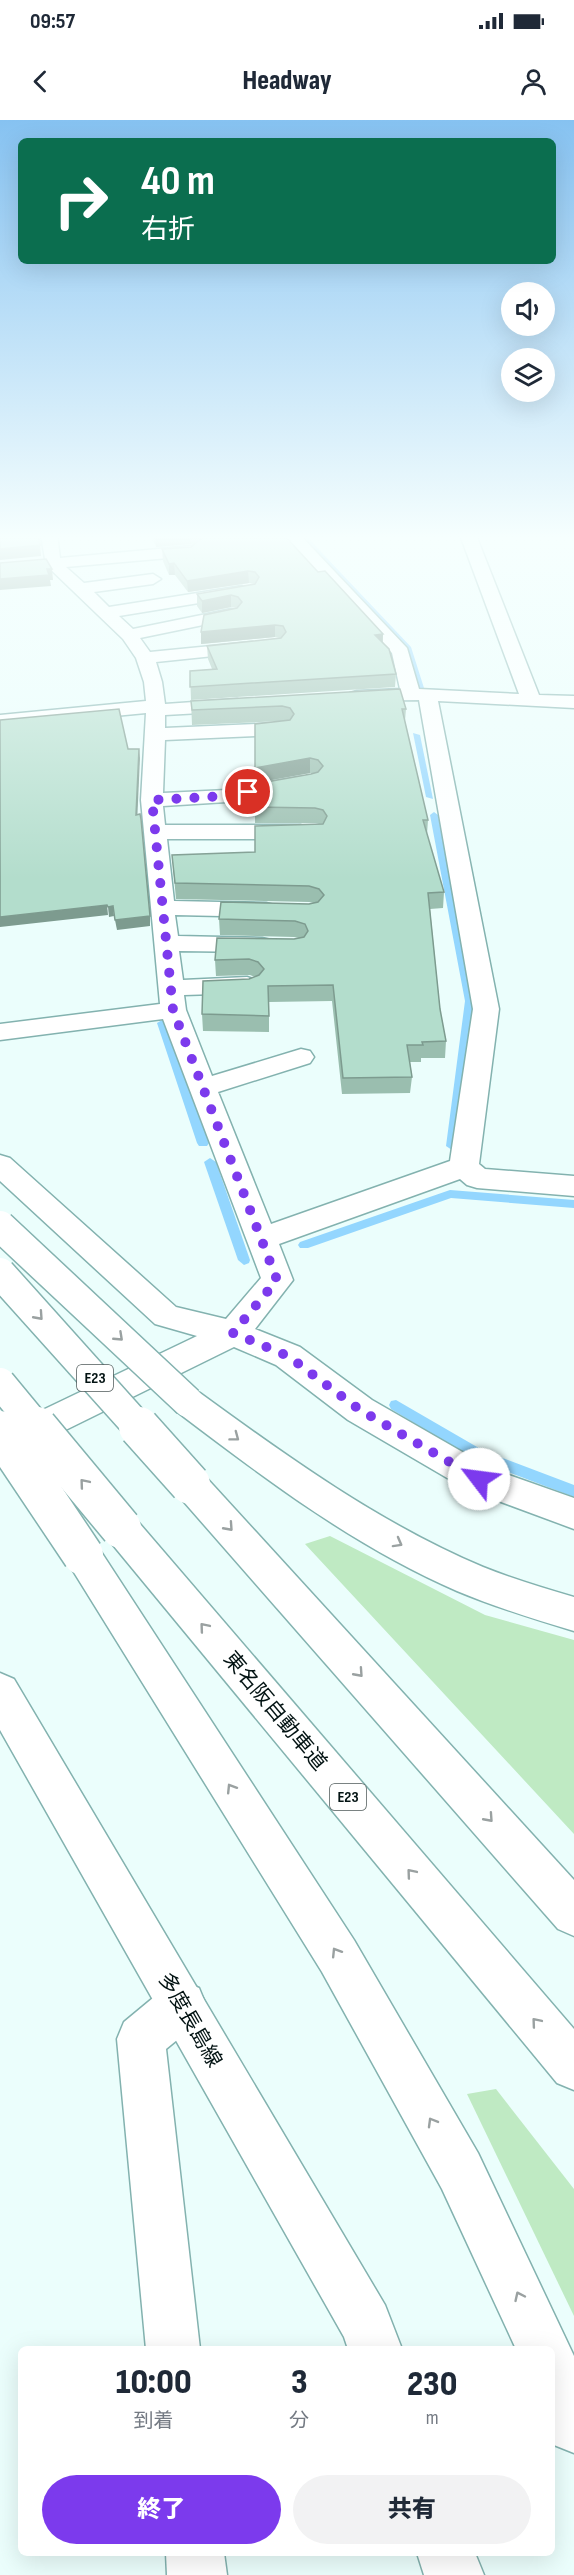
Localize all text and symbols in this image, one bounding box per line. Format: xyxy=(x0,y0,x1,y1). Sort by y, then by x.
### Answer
text: 09:57 xyxy=(30,8,75,35)
icon: back xyxy=(24,65,57,98)
text: Headway xyxy=(242,65,332,97)
icon: person xyxy=(517,65,550,98)
text: 40 m xyxy=(141,156,215,207)
icon: right xyxy=(42,162,120,240)
text: 右折 xyxy=(141,214,195,246)
map controls xyxy=(501,282,555,402)
button: sound xyxy=(501,282,555,336)
button: layers xyxy=(501,348,555,402)
pin xyxy=(222,766,273,817)
icon: arrive xyxy=(231,775,264,808)
one-way arrow xyxy=(32,1309,43,1320)
one-way arrow xyxy=(112,1330,123,1341)
road number: E23 xyxy=(77,1365,113,1391)
one-way arrow xyxy=(229,1429,240,1440)
position arrow xyxy=(447,1447,511,1511)
one-way arrow xyxy=(80,1479,91,1490)
one-way arrow xyxy=(222,1520,233,1531)
one-way arrow xyxy=(392,1536,403,1547)
one-way arrow xyxy=(200,1623,211,1634)
street label: 東名阪自動車道 xyxy=(218,1647,332,1775)
one-way arrow xyxy=(352,1666,363,1677)
one-way arrow xyxy=(227,1784,238,1795)
road number: E23 xyxy=(330,1784,366,1810)
one-way arrow xyxy=(482,1812,493,1822)
one-way arrow xyxy=(407,1869,418,1880)
one-way arrow xyxy=(331,1948,343,1958)
street label: 多度長島線 xyxy=(153,1968,227,2072)
one-way arrow xyxy=(533,2018,544,2029)
one-way arrow xyxy=(428,2118,439,2128)
one-way arrow xyxy=(515,2292,527,2303)
text: 10:00 xyxy=(116,2361,192,2404)
text: 3 xyxy=(291,2361,308,2404)
text: 230 xyxy=(407,2363,457,2406)
text: m xyxy=(426,2406,439,2430)
text: 到着 xyxy=(134,2409,174,2433)
text: 分 xyxy=(289,2409,309,2433)
button: 終了 xyxy=(42,2475,281,2544)
button: 共有 xyxy=(293,2475,531,2544)

